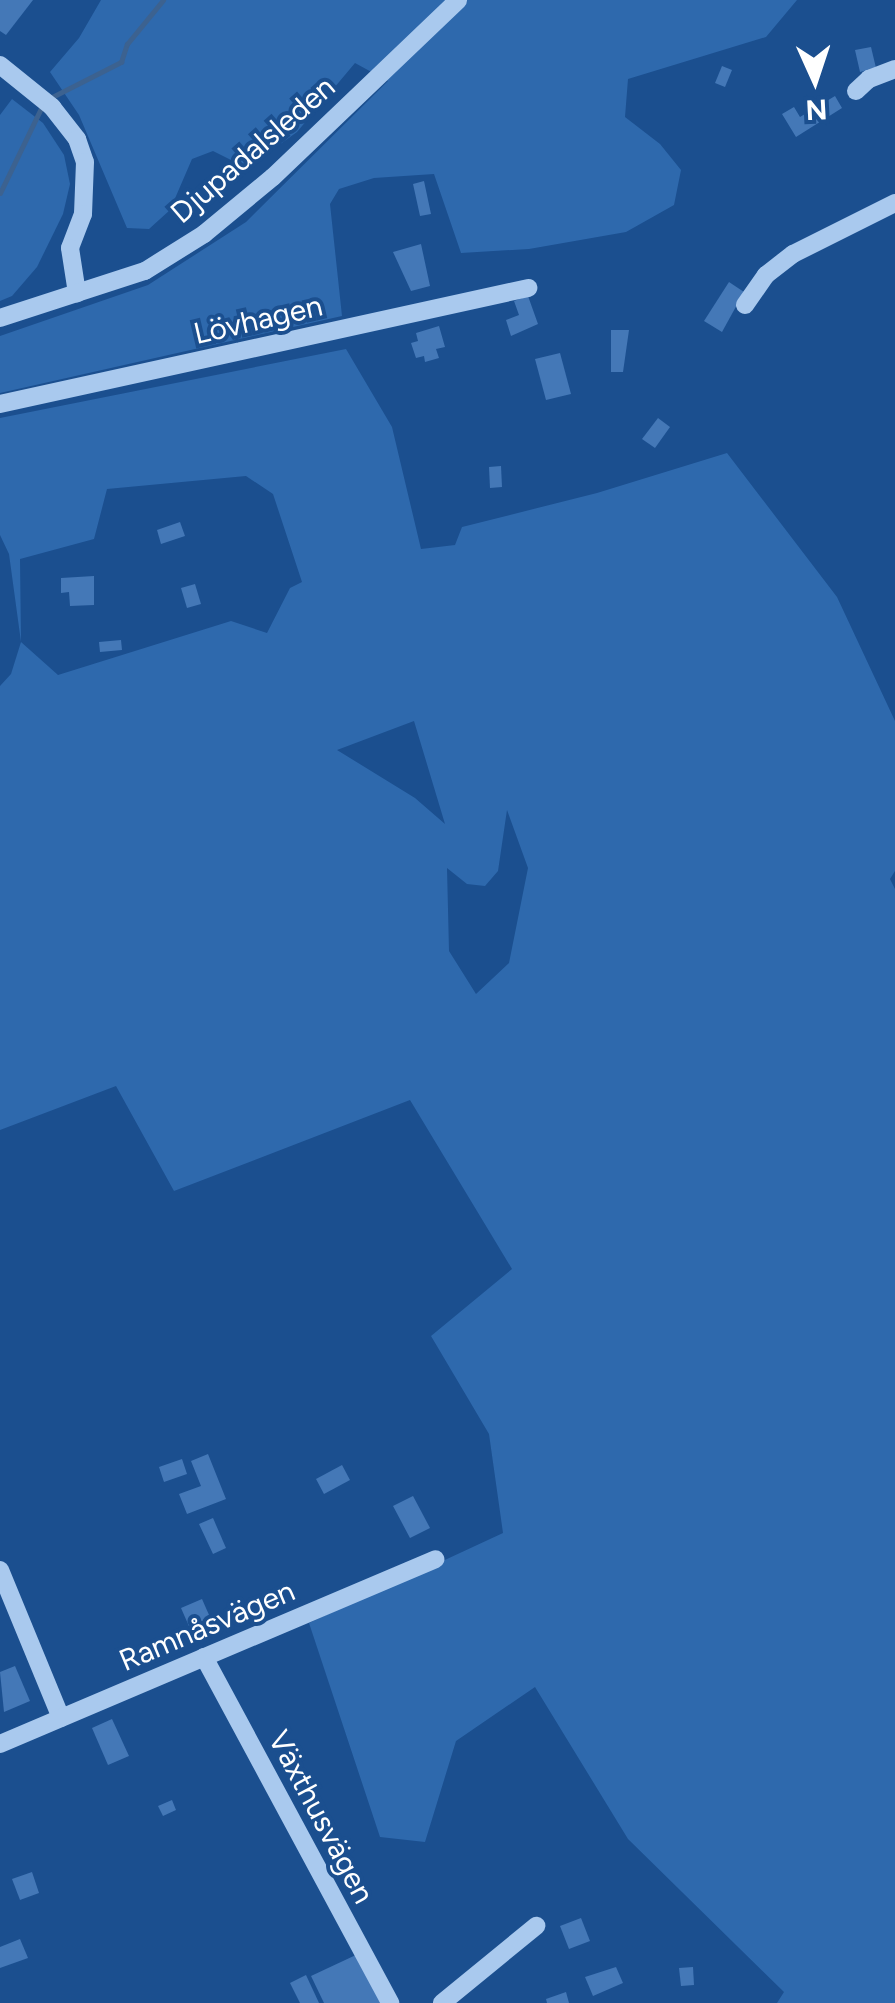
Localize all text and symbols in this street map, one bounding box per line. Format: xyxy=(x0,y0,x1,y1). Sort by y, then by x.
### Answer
north arrow xyxy=(765,30,865,130)
street label: Djupadalsleden xyxy=(164,69,342,231)
text: N xyxy=(805,92,828,128)
street label: Lövhagen xyxy=(190,288,326,352)
street label: Ramnåsvägen xyxy=(114,1573,300,1679)
street label: Växthusvägen xyxy=(260,1724,382,1910)

